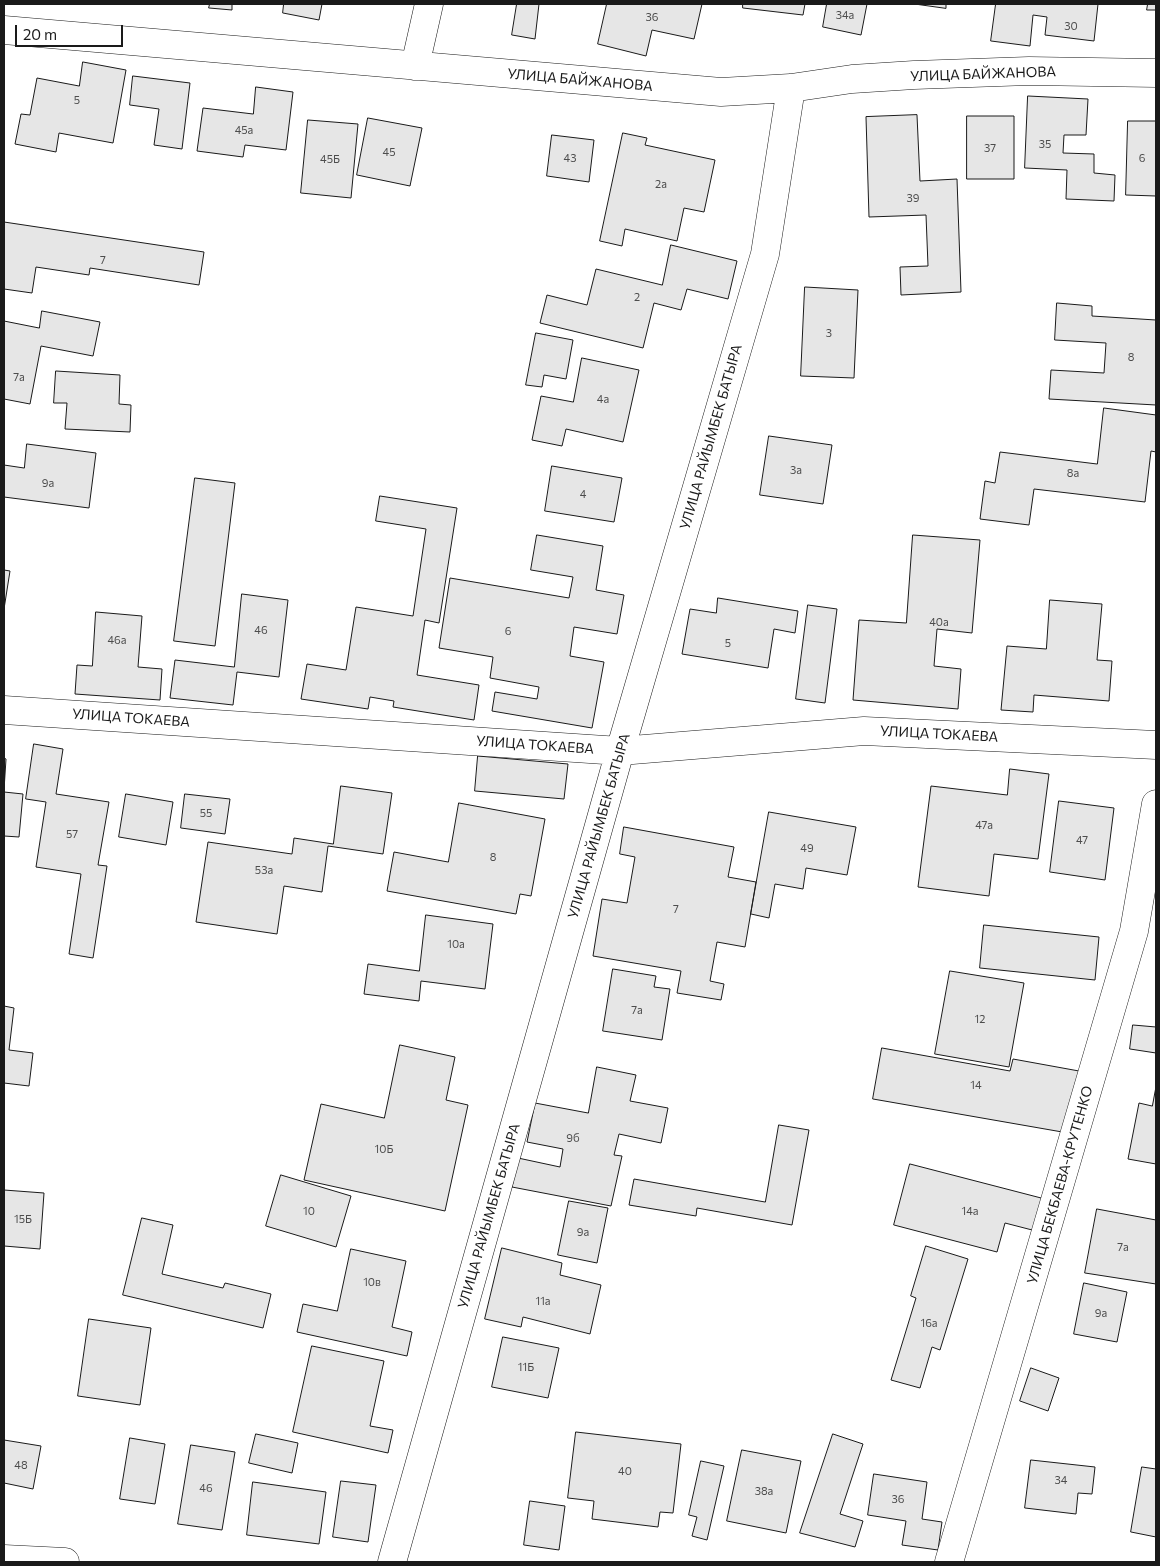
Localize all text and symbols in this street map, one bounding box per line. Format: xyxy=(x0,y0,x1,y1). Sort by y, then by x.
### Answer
house number: 34а xyxy=(836,8,854,22)
house number: 36 xyxy=(646,10,658,24)
scale bar xyxy=(18,15,125,47)
house number: 30 xyxy=(1064,19,1078,33)
text: 20 m xyxy=(23,25,57,43)
street label: УЛИЦА БАЙЖАНОВА xyxy=(910,63,1056,85)
street label: УЛИЦА БАЙЖАНОВА xyxy=(507,65,653,95)
house number: 5 xyxy=(74,93,80,107)
house number: 45а xyxy=(235,123,253,137)
house number: 35 xyxy=(1039,137,1051,151)
house number: 37 xyxy=(984,141,996,155)
house number: 45 xyxy=(383,145,395,159)
house number: 43 xyxy=(564,151,576,165)
house number: 6 xyxy=(1139,151,1145,165)
house number: 45Б xyxy=(320,152,340,166)
house number: 2а xyxy=(655,177,667,191)
house number: 39 xyxy=(907,191,919,205)
house number: 7 xyxy=(100,253,106,267)
house number: 2 xyxy=(634,290,640,304)
house number: 3 xyxy=(826,326,832,340)
street label: УЛИЦА РАЙЫМБЕК БАТЫРА xyxy=(676,342,746,532)
house number: 8 xyxy=(1128,350,1134,364)
house number: 7а xyxy=(13,370,25,384)
house number: 4а xyxy=(597,392,609,406)
house number: 3а xyxy=(790,463,802,477)
house number: 8а xyxy=(1067,466,1079,480)
house number: 9а xyxy=(42,476,54,490)
house number: 4 xyxy=(580,487,586,501)
house number: 40а xyxy=(929,615,949,629)
house number: 46 xyxy=(254,623,268,637)
house number: 6 xyxy=(505,624,511,638)
house number: 46а xyxy=(108,633,126,647)
house number: 5 xyxy=(725,636,731,650)
street label: УЛИЦА ТОКАЕВА xyxy=(71,705,191,731)
street label: УЛИЦА ТОКАЕВА xyxy=(880,723,998,745)
street label: УЛИЦА РАЙЫМБЕК БАТЫРА xyxy=(564,731,634,921)
street label: УЛИЦА ТОКАЕВА xyxy=(475,732,595,758)
house number: 55 xyxy=(200,806,212,820)
house number: 47а xyxy=(975,818,993,832)
house number: 57 xyxy=(66,827,78,841)
house number: 47 xyxy=(1076,833,1088,847)
house number: 49 xyxy=(800,841,814,855)
house number: 8 xyxy=(490,850,496,864)
house number: 53а xyxy=(255,863,273,877)
house number: 7 xyxy=(673,902,679,916)
house number: 10а xyxy=(447,937,465,951)
house number: 7а xyxy=(631,1003,643,1017)
house number: 12 xyxy=(975,1012,985,1026)
house number: 14 xyxy=(970,1078,982,1092)
street label: УЛИЦА БЕКБАЕВА-КРУТЕНКО xyxy=(1024,1084,1096,1286)
street label: УЛИЦА РАЙЫМБЕК БАТЫРА xyxy=(454,1121,524,1311)
house number: 9б xyxy=(566,1131,580,1145)
house number: 10Б xyxy=(375,1142,393,1156)
house number: 10 xyxy=(303,1204,315,1218)
house number: 14а xyxy=(961,1204,979,1218)
house number: 15Б xyxy=(14,1212,32,1226)
house number: 9а xyxy=(577,1225,589,1239)
house number: 7а xyxy=(1117,1240,1129,1254)
house number: 10в xyxy=(363,1275,381,1289)
house number: 11а xyxy=(535,1294,551,1308)
house number: 9а xyxy=(1095,1306,1107,1320)
house number: 16а xyxy=(920,1316,938,1330)
house number: 11Б xyxy=(518,1360,534,1374)
house number: 48 xyxy=(14,1458,28,1472)
house number: 40 xyxy=(618,1464,632,1478)
house number: 34 xyxy=(1055,1473,1067,1487)
house number: 46 xyxy=(199,1481,213,1495)
house number: 38а xyxy=(755,1484,773,1498)
house number: 36 xyxy=(892,1492,904,1506)

